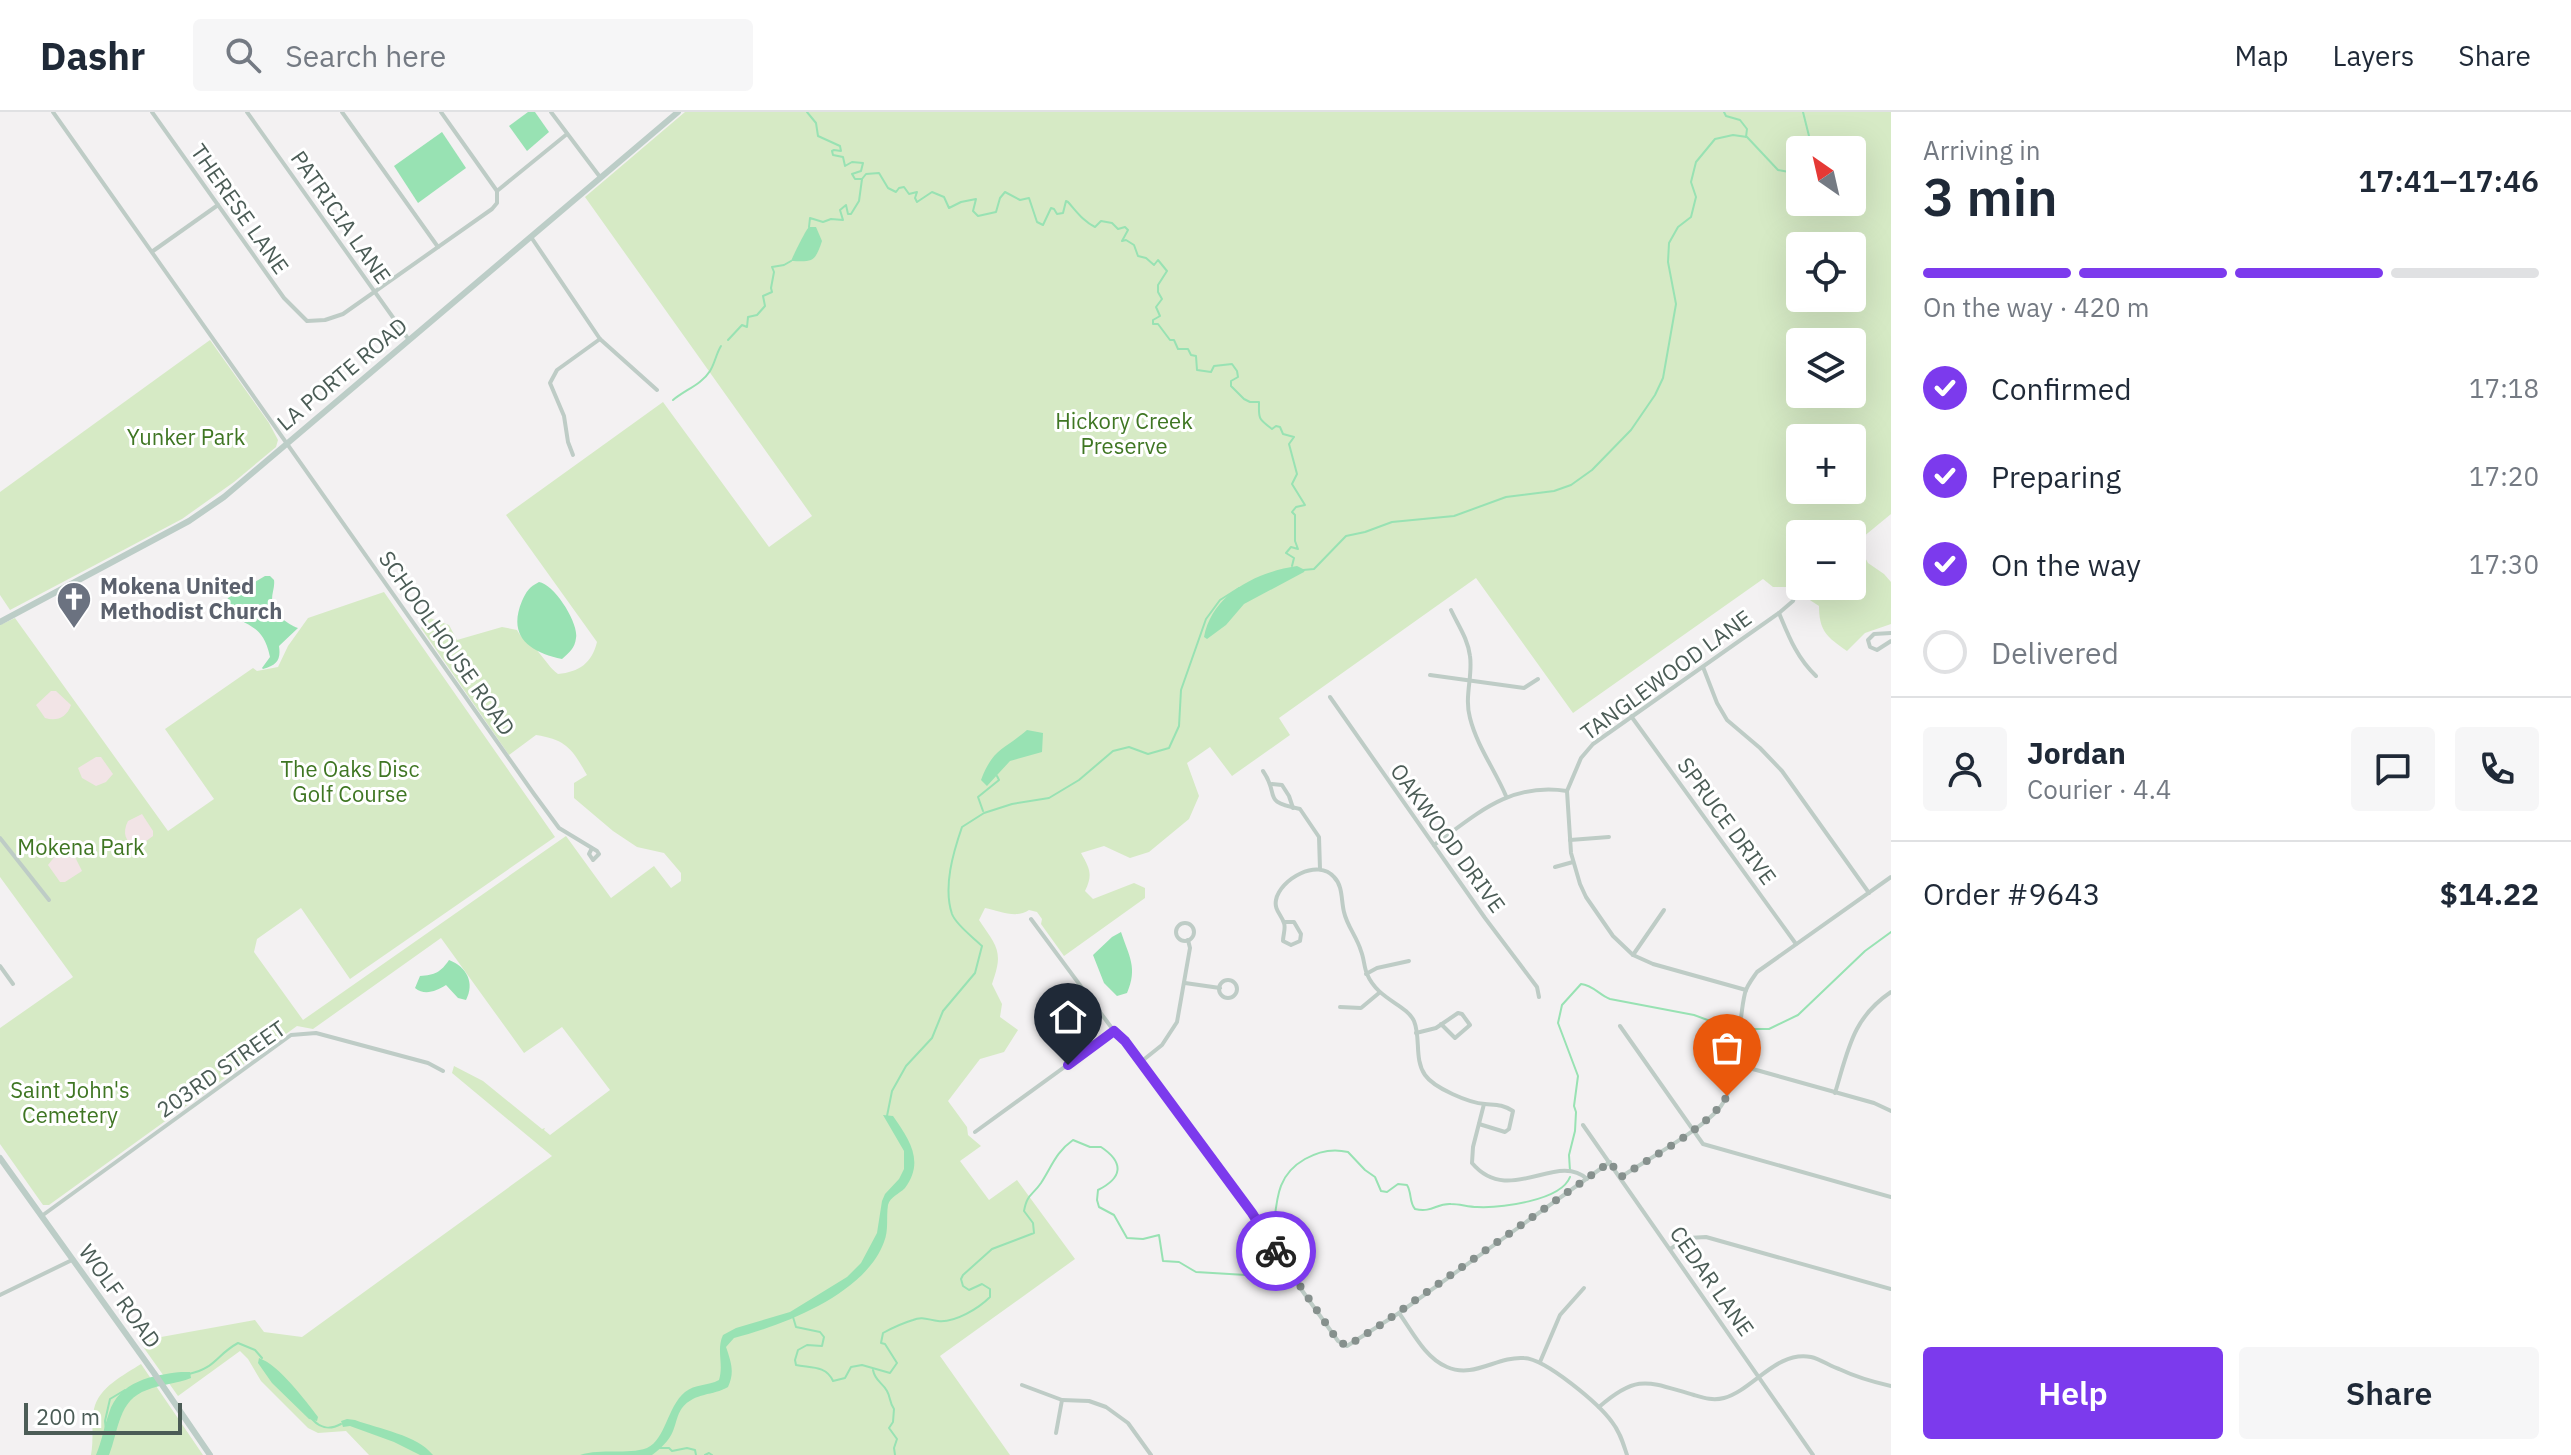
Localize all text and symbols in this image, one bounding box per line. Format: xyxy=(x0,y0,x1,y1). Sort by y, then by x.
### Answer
search box xyxy=(193,19,753,91)
text: Dashr xyxy=(40,31,145,80)
icon: search xyxy=(221,33,265,77)
text: Search here xyxy=(285,36,446,75)
text: Map xyxy=(2234,37,2288,74)
text: Layers xyxy=(2332,37,2414,74)
text: Share xyxy=(2458,37,2531,74)
text: Arriving in xyxy=(1923,133,2040,167)
north arrow xyxy=(1786,136,1866,216)
map controls xyxy=(1786,136,1866,600)
street label: THERESE LANE xyxy=(185,138,296,280)
street label: PATRICIA LANE xyxy=(285,144,398,289)
text: 17:41–17:46 xyxy=(2358,161,2539,200)
text: 3 min xyxy=(1923,163,2058,230)
button: locate xyxy=(1786,232,1866,312)
text: On the way · 420 m xyxy=(1923,290,2149,324)
street label: LA PORTE ROAD xyxy=(270,311,413,437)
button: layers xyxy=(1786,328,1866,408)
icon: check xyxy=(1923,366,1967,410)
text: Confirmed xyxy=(1991,369,2132,408)
text: 17:18 xyxy=(2469,371,2539,405)
park label: Hickory Creek Preserve xyxy=(1055,406,1193,460)
park label: Yunker Park xyxy=(127,422,246,451)
button: + xyxy=(1786,424,1866,504)
icon: check xyxy=(1923,454,1967,498)
text: Preparing xyxy=(1991,457,2121,496)
text: 17:20 xyxy=(2469,459,2539,493)
button: − xyxy=(1786,520,1866,600)
icon: check xyxy=(1923,542,1967,586)
street label: SCHOOLHOUSE ROAD xyxy=(373,545,522,741)
text: On the way xyxy=(1991,545,2141,584)
text: 17:30 xyxy=(2469,547,2539,581)
place label: Mokena United Methodist Church xyxy=(100,571,282,625)
church icon: Mokena United Methodist Church xyxy=(55,580,93,630)
street label: TANGLEWOOD LANE xyxy=(1574,603,1757,746)
text: Delivered xyxy=(1991,633,2119,672)
button: person xyxy=(1923,727,2007,811)
button: chat xyxy=(2351,727,2435,811)
button: phone xyxy=(2455,727,2539,811)
text: Jordan xyxy=(2027,733,2126,772)
street label: SPRUCE DRIVE xyxy=(1671,751,1783,890)
park label: The Oaks Disc Golf Course xyxy=(281,754,420,808)
street label: OAKWOOD DRIVE xyxy=(1384,757,1512,918)
text: Courier · 4.4 xyxy=(2027,772,2171,806)
park label: Mokena Park xyxy=(17,832,145,861)
text: Order #9643 xyxy=(1923,874,2100,913)
text: $14.22 xyxy=(2440,874,2539,913)
pin xyxy=(1034,983,1102,1065)
icon: home xyxy=(1046,995,1090,1039)
street label: 203RD STREET xyxy=(151,1013,291,1124)
pin xyxy=(1693,1014,1761,1096)
icon: bag xyxy=(1705,1026,1749,1070)
park label: Saint John's Cemetery xyxy=(10,1075,130,1129)
courier xyxy=(1236,1211,1316,1291)
street label: CEDAR LANE xyxy=(1664,1220,1761,1342)
icon: bike xyxy=(1254,1229,1298,1273)
street label: WOLF ROAD xyxy=(73,1238,168,1353)
button: Help xyxy=(1923,1347,2223,1439)
button: Share xyxy=(2239,1347,2539,1439)
scale bar xyxy=(24,1399,182,1435)
text: 200 m xyxy=(36,1402,100,1431)

